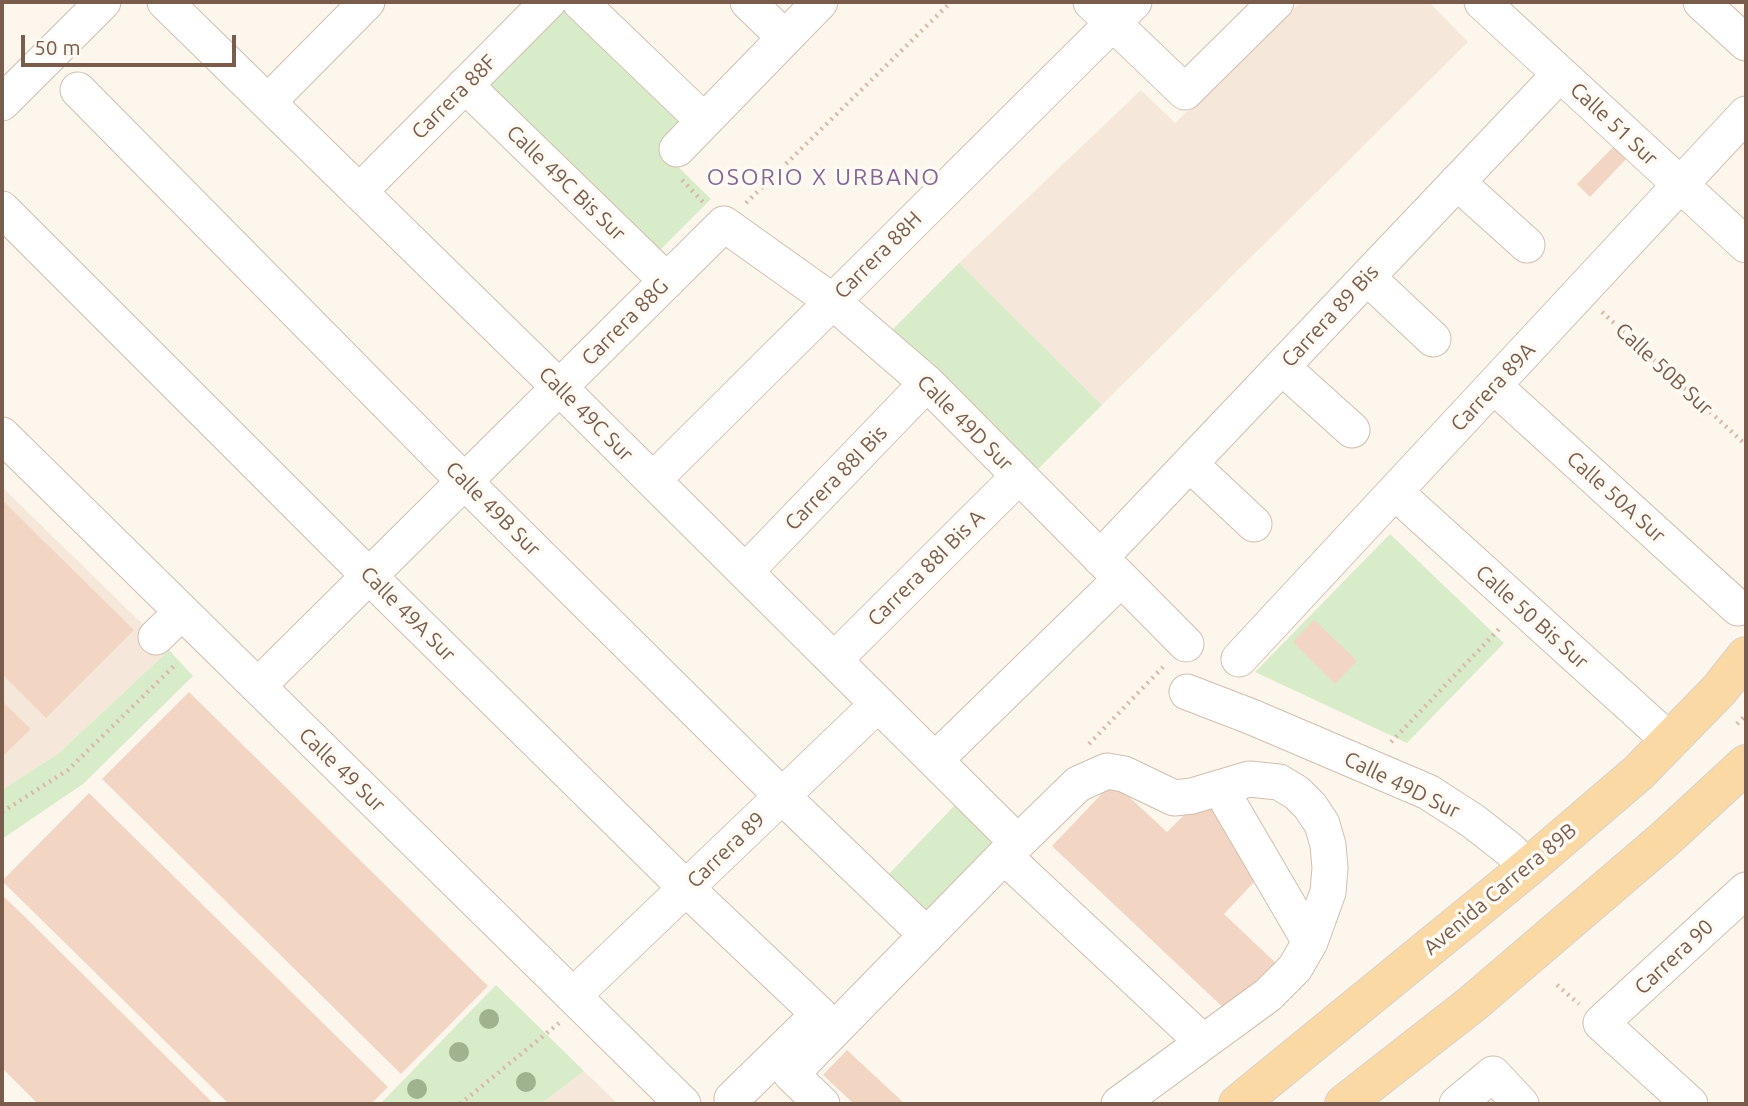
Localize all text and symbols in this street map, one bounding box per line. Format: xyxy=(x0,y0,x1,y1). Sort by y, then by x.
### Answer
scale bar xyxy=(24,21,240,65)
text: 50 m xyxy=(34,35,81,59)
street label: Carrera 88F xyxy=(406,49,502,145)
street label: Calle 51 Sur xyxy=(1565,77,1663,171)
street label: Calle 49C Bis Sur xyxy=(501,120,631,246)
district label: OSORIO X URBANO xyxy=(709,163,939,191)
street label: Carrera 88H xyxy=(829,206,927,304)
street label: Carrera 89 Bis xyxy=(1276,260,1384,372)
street label: Carrera 88G xyxy=(576,273,674,371)
street label: Calle 50B Sur xyxy=(1610,318,1718,420)
street label: Carrera 89A xyxy=(1446,337,1540,437)
street label: Calle 49C Sur xyxy=(533,361,639,467)
street label: Calle 49D Sur xyxy=(912,370,1018,476)
street label: Carrera 88I Bis xyxy=(780,420,892,536)
street label: Calle 50A Sur xyxy=(1561,446,1671,548)
street label: Calle 49B Sur xyxy=(440,456,546,562)
street label: Carrera 88I Bis A xyxy=(862,504,990,632)
street label: Calle 50 Bis Sur xyxy=(1470,560,1594,674)
street label: Calle 49A Sur xyxy=(355,561,461,667)
street label: Calle 49 Sur xyxy=(293,723,391,817)
street label: Calle 49D Sur xyxy=(1340,746,1464,824)
street label: Carrera 89 xyxy=(682,807,770,893)
street label: Avenida Carrera 89B xyxy=(1418,818,1582,960)
street label: Carrera 90 xyxy=(1629,914,1719,1000)

